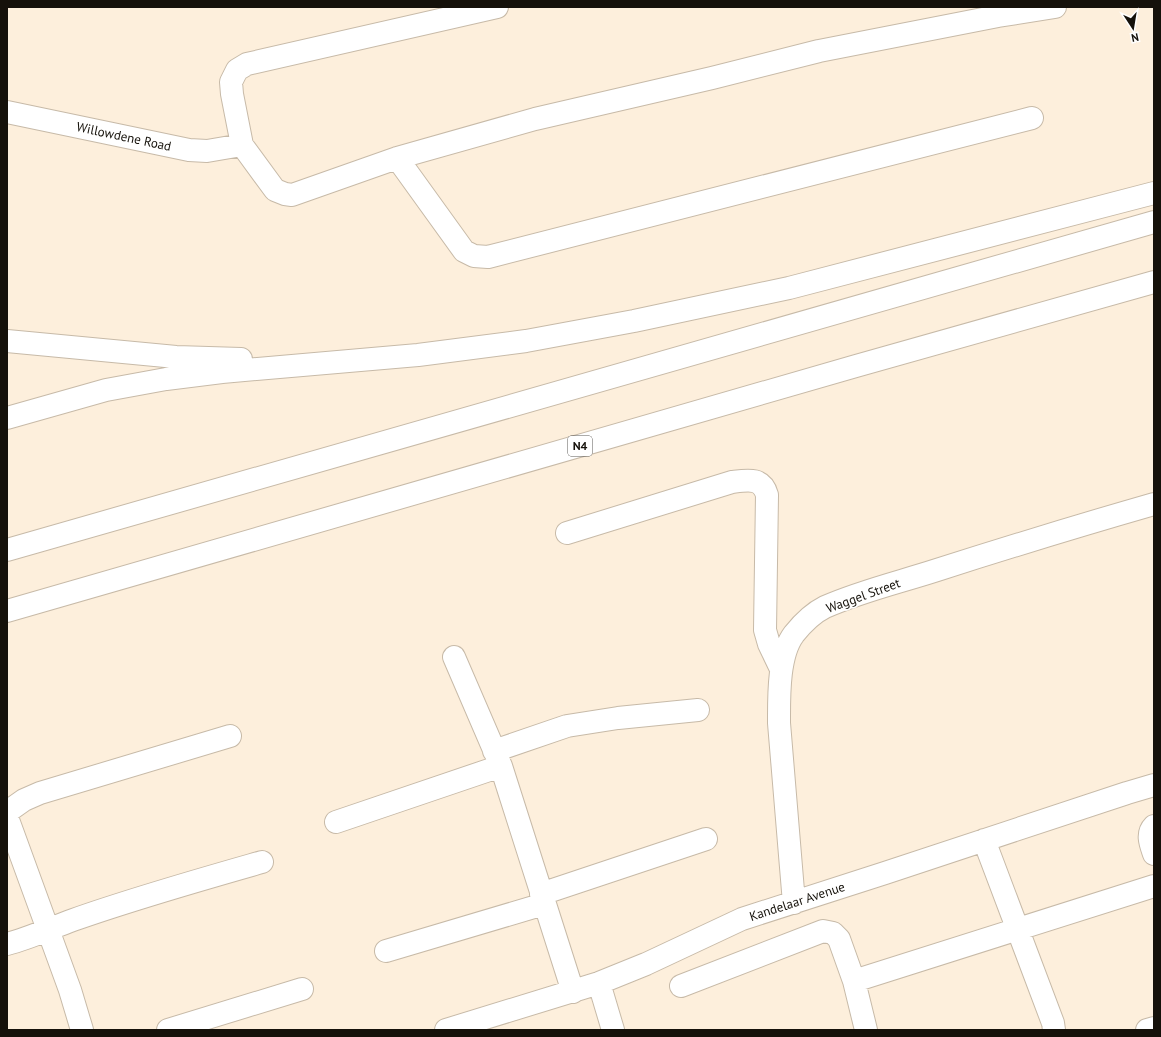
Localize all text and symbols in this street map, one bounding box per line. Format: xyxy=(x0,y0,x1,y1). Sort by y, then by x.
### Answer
north arrow xyxy=(1113,8,1153,48)
text: N xyxy=(1130,30,1140,45)
street label: Willowdene Road xyxy=(75,118,173,155)
road number: N4 xyxy=(568,436,592,456)
street label: Waggel Street xyxy=(824,574,903,617)
street label: Kandelaar Avenue xyxy=(747,878,847,925)

